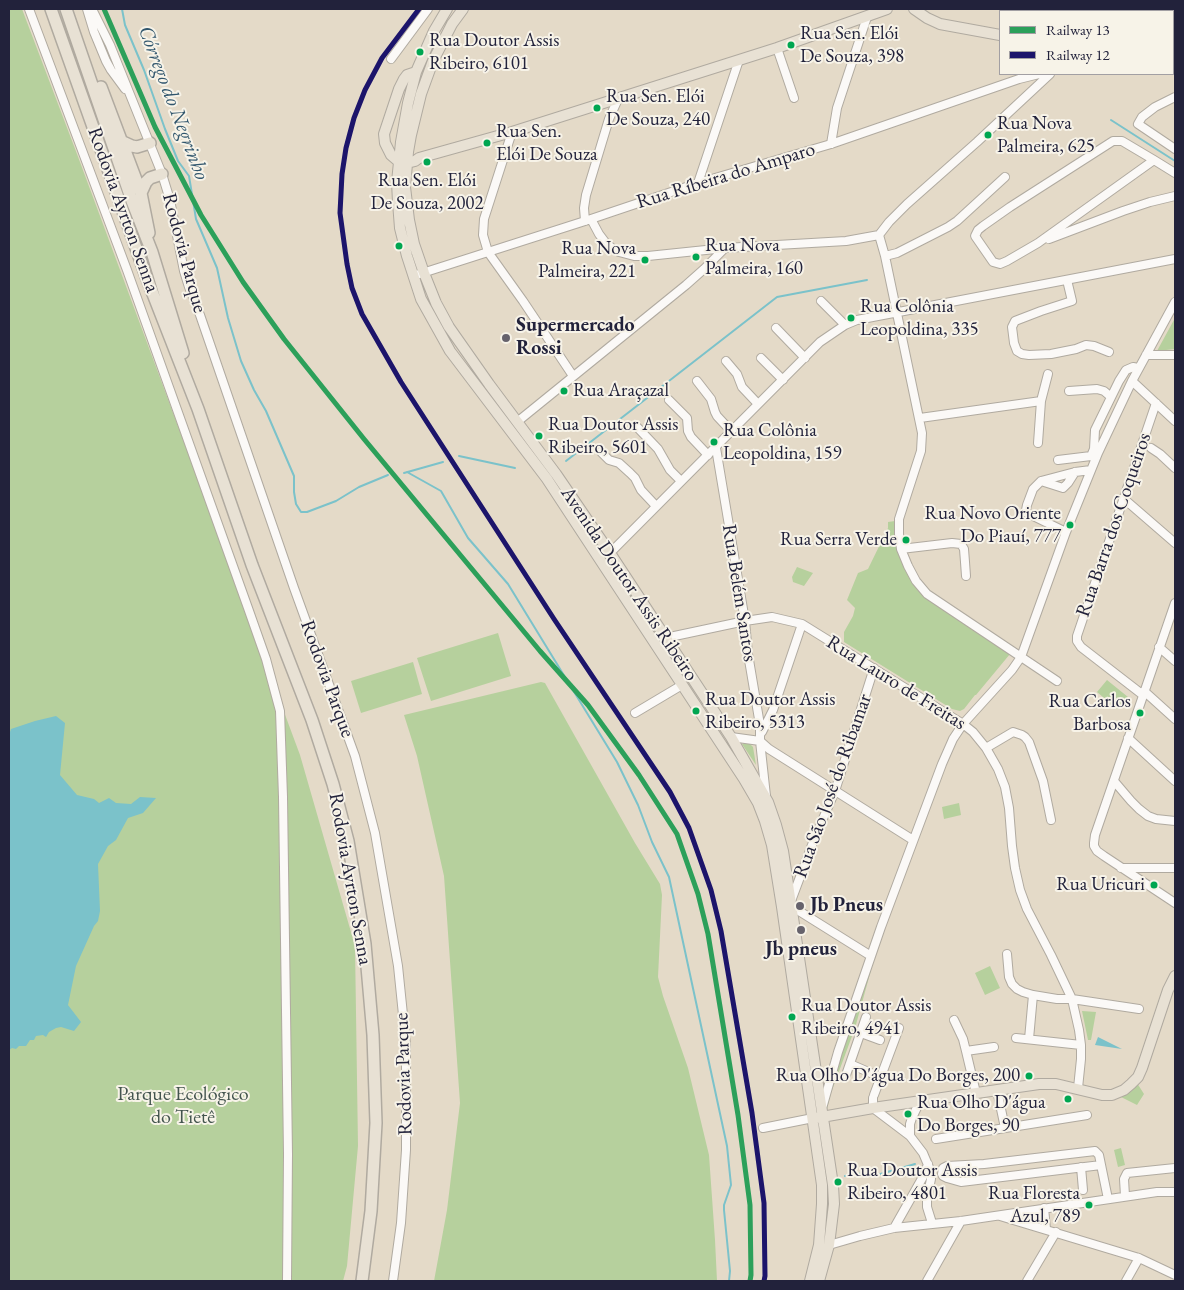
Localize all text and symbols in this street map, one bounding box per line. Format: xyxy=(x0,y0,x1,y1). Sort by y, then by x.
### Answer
legend xyxy=(999,10,1174,75)
text: Railway 13 xyxy=(1046,20,1110,39)
water label: Córrego do Negrinho xyxy=(132,22,214,184)
place label: Rua Sen. Elói De Souza, 398 xyxy=(800,23,904,67)
place label: Rua Doutor Assis Ribeiro, 6101 xyxy=(429,30,559,74)
marker: Rua Sen. Elói De Souza, 398 xyxy=(786,40,796,50)
text: Railway 12 xyxy=(1046,45,1110,64)
marker: Rua Doutor Assis Ribeiro, 6101 xyxy=(415,47,425,57)
place label: Rua Sen. Elói De Souza, 240 xyxy=(606,86,710,130)
marker: Rua Sen. Elói De Souza, 240 xyxy=(592,103,602,113)
place label: Rua Nova Palmeira, 625 xyxy=(997,113,1095,157)
place label: Rua Sen. Elói De Souza xyxy=(496,121,598,165)
street label: Rodovia Ayrton Senna xyxy=(82,124,164,296)
marker: Rua Nova Palmeira, 625 xyxy=(983,130,993,140)
street label: Rua Ríbeira do Amparo xyxy=(634,137,818,215)
marker: Rua Sen. Elói De Souza xyxy=(482,138,492,148)
marker: Rua Sen. Elói De Souza, 2002 xyxy=(422,157,432,167)
place label: Rua Sen. Elói De Souza, 2002 xyxy=(370,170,484,214)
street label: Rodovia Parque xyxy=(156,190,212,316)
place label: Rua Nova Palmeira, 160 xyxy=(705,235,803,279)
place label: Rua Nova Palmeira, 221 xyxy=(538,238,636,282)
unlabelled marker xyxy=(394,241,404,251)
marker: Rua Nova Palmeira, 160 xyxy=(691,252,701,262)
marker: Rua Nova Palmeira, 221 xyxy=(640,255,650,265)
place label: Rua Colônia Leopoldina, 335 xyxy=(860,296,979,340)
marker: Rua Colônia Leopoldina, 335 xyxy=(846,313,856,323)
place label: Supermercado Rossi xyxy=(516,314,635,361)
marker: Supermercado Rossi xyxy=(500,332,512,344)
place label: Rua Araçazal xyxy=(573,380,669,402)
marker: Rua Araçazal xyxy=(559,386,569,396)
place label: Rua Doutor Assis Ribeiro, 5601 xyxy=(548,414,678,458)
place label: Rua Colônia Leopoldina, 159 xyxy=(723,420,842,464)
street label: Rua Barra dos Coqueiros xyxy=(1071,430,1157,620)
marker: Rua Doutor Assis Ribeiro, 5601 xyxy=(534,431,544,441)
marker: Rua Colônia Leopoldina, 159 xyxy=(709,437,719,447)
street label: Avenida Doutor Assis Ribeiro xyxy=(555,482,703,686)
place label: Rua Novo Oriente Do Piauí, 777 xyxy=(925,503,1061,547)
marker: Rua Novo Oriente Do Piauí, 777 xyxy=(1065,520,1075,530)
street label: Rua Belém Santos xyxy=(716,522,762,664)
place label: Rua Serra Verde xyxy=(780,529,897,551)
marker: Rua Serra Verde xyxy=(901,535,911,545)
street label: Rodovia Parque xyxy=(295,617,359,741)
street label: Rua Lauro de Freitas xyxy=(822,630,970,736)
place label: Rua Doutor Assis Ribeiro, 5313 xyxy=(705,689,835,733)
street label: Rua São José do Ribamar xyxy=(789,691,877,881)
place label: Rua Carlos Barbosa xyxy=(1049,691,1131,735)
marker: Rua Doutor Assis Ribeiro, 5313 xyxy=(691,706,701,716)
marker: Rua Carlos Barbosa xyxy=(1135,708,1145,718)
street label: Rodovia Ayrton Senna xyxy=(323,791,377,967)
place label: Rua Uricuri xyxy=(1056,874,1145,896)
marker: Rua Uricuri xyxy=(1149,880,1159,890)
place label: Jb Pneus xyxy=(810,894,883,918)
marker: Jb Pneus xyxy=(794,900,806,912)
marker: Jb pneus xyxy=(795,924,807,936)
place label: Jb pneus xyxy=(765,938,837,962)
place label: Rua Doutor Assis Ribeiro, 4941 xyxy=(801,995,931,1039)
street label: Rodovia Parque xyxy=(390,1012,418,1136)
marker: Rua Doutor Assis Ribeiro, 4941 xyxy=(787,1012,797,1022)
place label: Rua Olho D'água Do Borges, 200 xyxy=(776,1065,1020,1087)
marker: Rua Olho D'água Do Borges, 200 xyxy=(1024,1071,1034,1081)
park label: Parque Ecológico do Tietê xyxy=(117,1083,249,1130)
place label: Rua Olho D'água Do Borges, 90 xyxy=(917,1092,1046,1136)
unlabelled marker xyxy=(1063,1094,1073,1104)
marker: Rua Olho D'água Do Borges, 90 xyxy=(903,1109,913,1119)
place label: Rua Doutor Assis Ribeiro, 4801 xyxy=(847,1160,977,1204)
marker: Rua Doutor Assis Ribeiro, 4801 xyxy=(833,1177,843,1187)
place label: Rua Floresta Azul, 789 xyxy=(988,1183,1080,1227)
marker: Rua Floresta Azul, 789 xyxy=(1084,1200,1094,1210)

